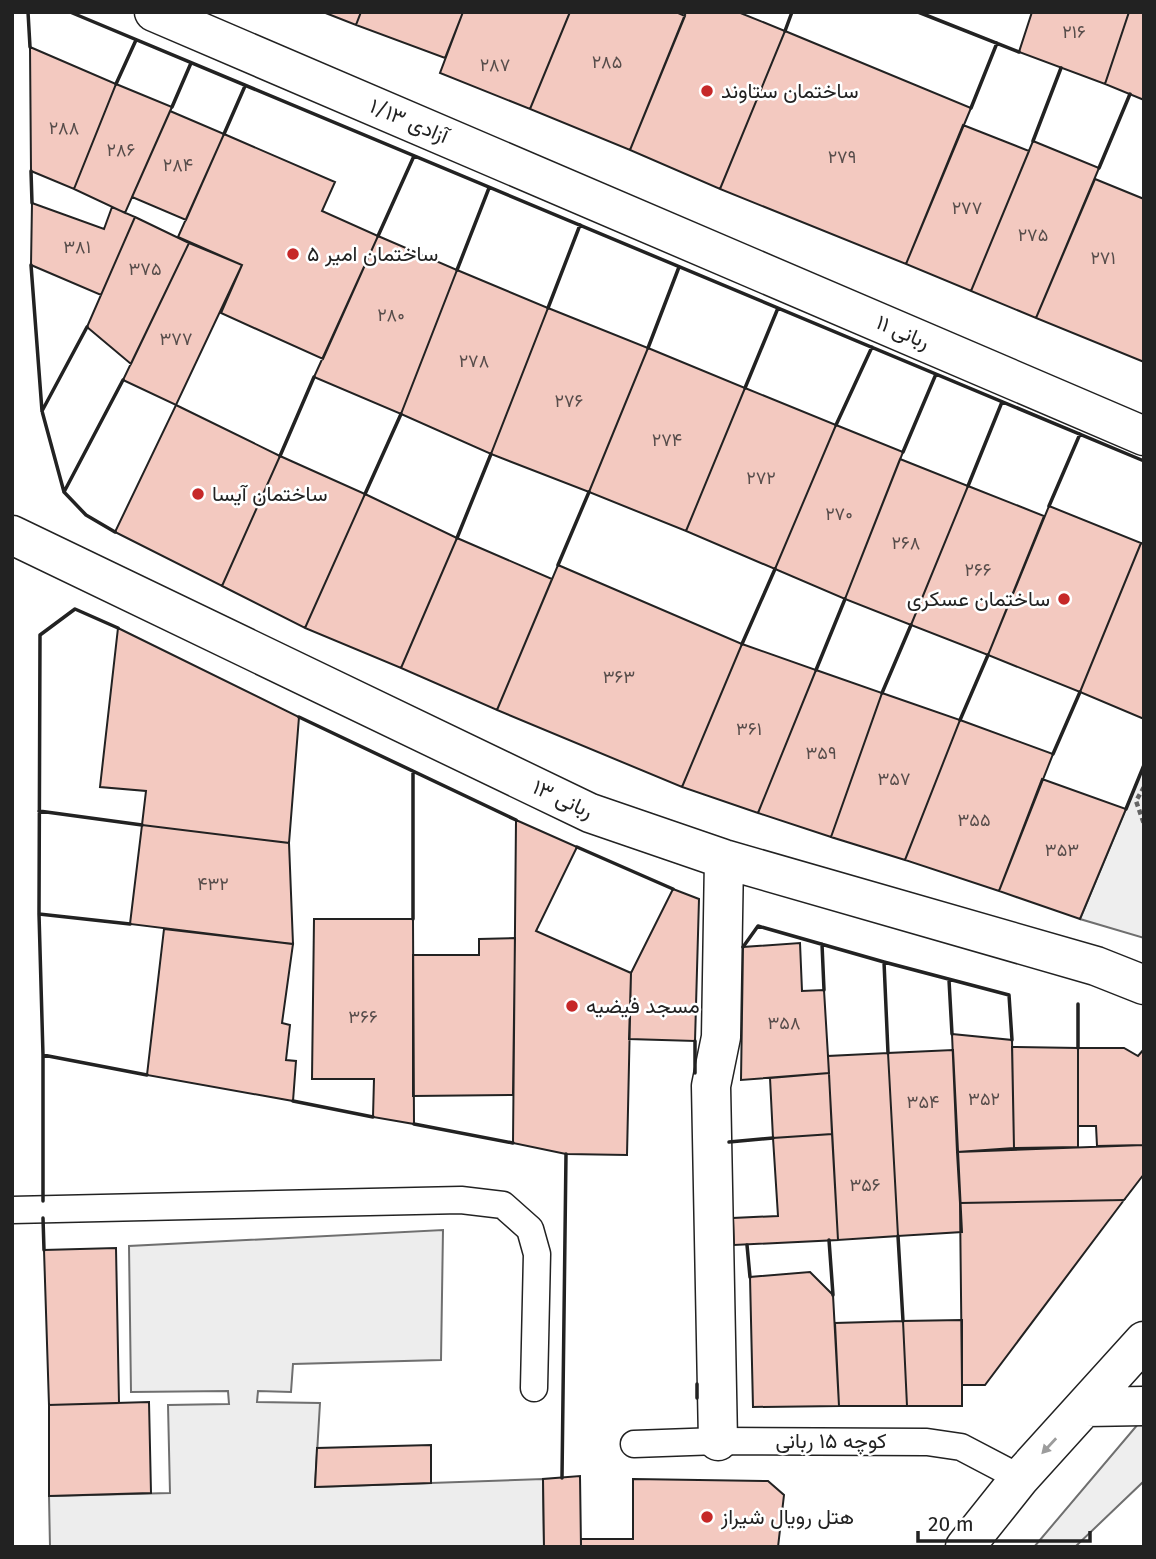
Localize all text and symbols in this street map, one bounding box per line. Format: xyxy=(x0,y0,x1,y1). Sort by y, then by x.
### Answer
house number: ۲۱۶ xyxy=(1062,21,1086,43)
house number: ۲۸۵ xyxy=(592,51,622,73)
house number: ۲۸۷ xyxy=(480,54,510,76)
place label: ساختمان ستاوند xyxy=(721,78,859,104)
marker: ساختمان ستاوند xyxy=(699,83,715,99)
street label: آزادی ۱/۱۳ xyxy=(366,93,454,150)
house number: ۲۸۸ xyxy=(49,117,79,139)
house number: ۲۸۶ xyxy=(107,139,136,161)
house number: ۲۷۹ xyxy=(828,146,856,168)
house number: ۲۸۴ xyxy=(163,154,193,176)
house number: ۲۷۷ xyxy=(952,197,982,219)
house number: ۲۷۵ xyxy=(1018,224,1048,246)
house number: ۳۸۱ xyxy=(63,236,91,258)
place label: ساختمان امیر ۵ xyxy=(307,241,438,267)
marker: ساختمان امیر ۵ xyxy=(285,246,301,262)
house number: ۲۷۱ xyxy=(1090,247,1116,269)
house number: ۳۷۵ xyxy=(128,258,162,280)
house number: ۲۸۰ xyxy=(377,304,405,326)
street label: ربانی ۱۱ xyxy=(872,309,934,355)
house number: ۳۷۷ xyxy=(159,328,193,350)
house number: ۲۷۸ xyxy=(459,350,489,372)
house number: ۲۷۶ xyxy=(555,390,584,412)
house number: ۲۷۴ xyxy=(652,429,682,451)
house number: ۲۷۲ xyxy=(746,467,776,489)
place label: ساختمان آیسا xyxy=(212,481,328,507)
marker: ساختمان آیسا xyxy=(190,486,206,502)
house number: ۲۷۰ xyxy=(825,503,853,525)
house number: ۲۶۸ xyxy=(892,532,920,554)
house number: ۲۶۶ xyxy=(965,559,992,581)
place label: ساختمان عسکری xyxy=(907,586,1050,612)
marker: ساختمان عسکری xyxy=(1056,591,1072,607)
house number: ۳۶۳ xyxy=(603,666,635,688)
house number: ۳۶۱ xyxy=(736,718,762,740)
house number: ۳۵۹ xyxy=(805,742,837,764)
house number: ۳۵۷ xyxy=(877,768,911,790)
street label: ربانی ۱۳ xyxy=(529,774,597,824)
house number: ۳۵۵ xyxy=(957,809,991,831)
house number: ۳۵۳ xyxy=(1045,839,1079,861)
house number: ۴۳۲ xyxy=(197,873,229,895)
place label: مسجد فیضیه xyxy=(586,993,700,1019)
marker: مسجد فیضیه xyxy=(564,998,580,1014)
house number: ۳۶۶ xyxy=(348,1006,378,1028)
house number: ۳۵۸ xyxy=(767,1012,801,1034)
house number: ۳۵۲ xyxy=(968,1088,1000,1110)
house number: ۳۵۴ xyxy=(907,1091,939,1113)
house number: ۳۵۶ xyxy=(849,1174,881,1196)
street label: کوچه ۱۵ ربانی xyxy=(775,1428,887,1455)
one-way arrow xyxy=(1042,1437,1058,1454)
scale bar xyxy=(918,1500,1090,1544)
place label: هتل رویال شیراز xyxy=(720,1504,854,1530)
marker: هتل رویال شیراز xyxy=(699,1509,715,1525)
text: 20 m xyxy=(928,1511,974,1537)

